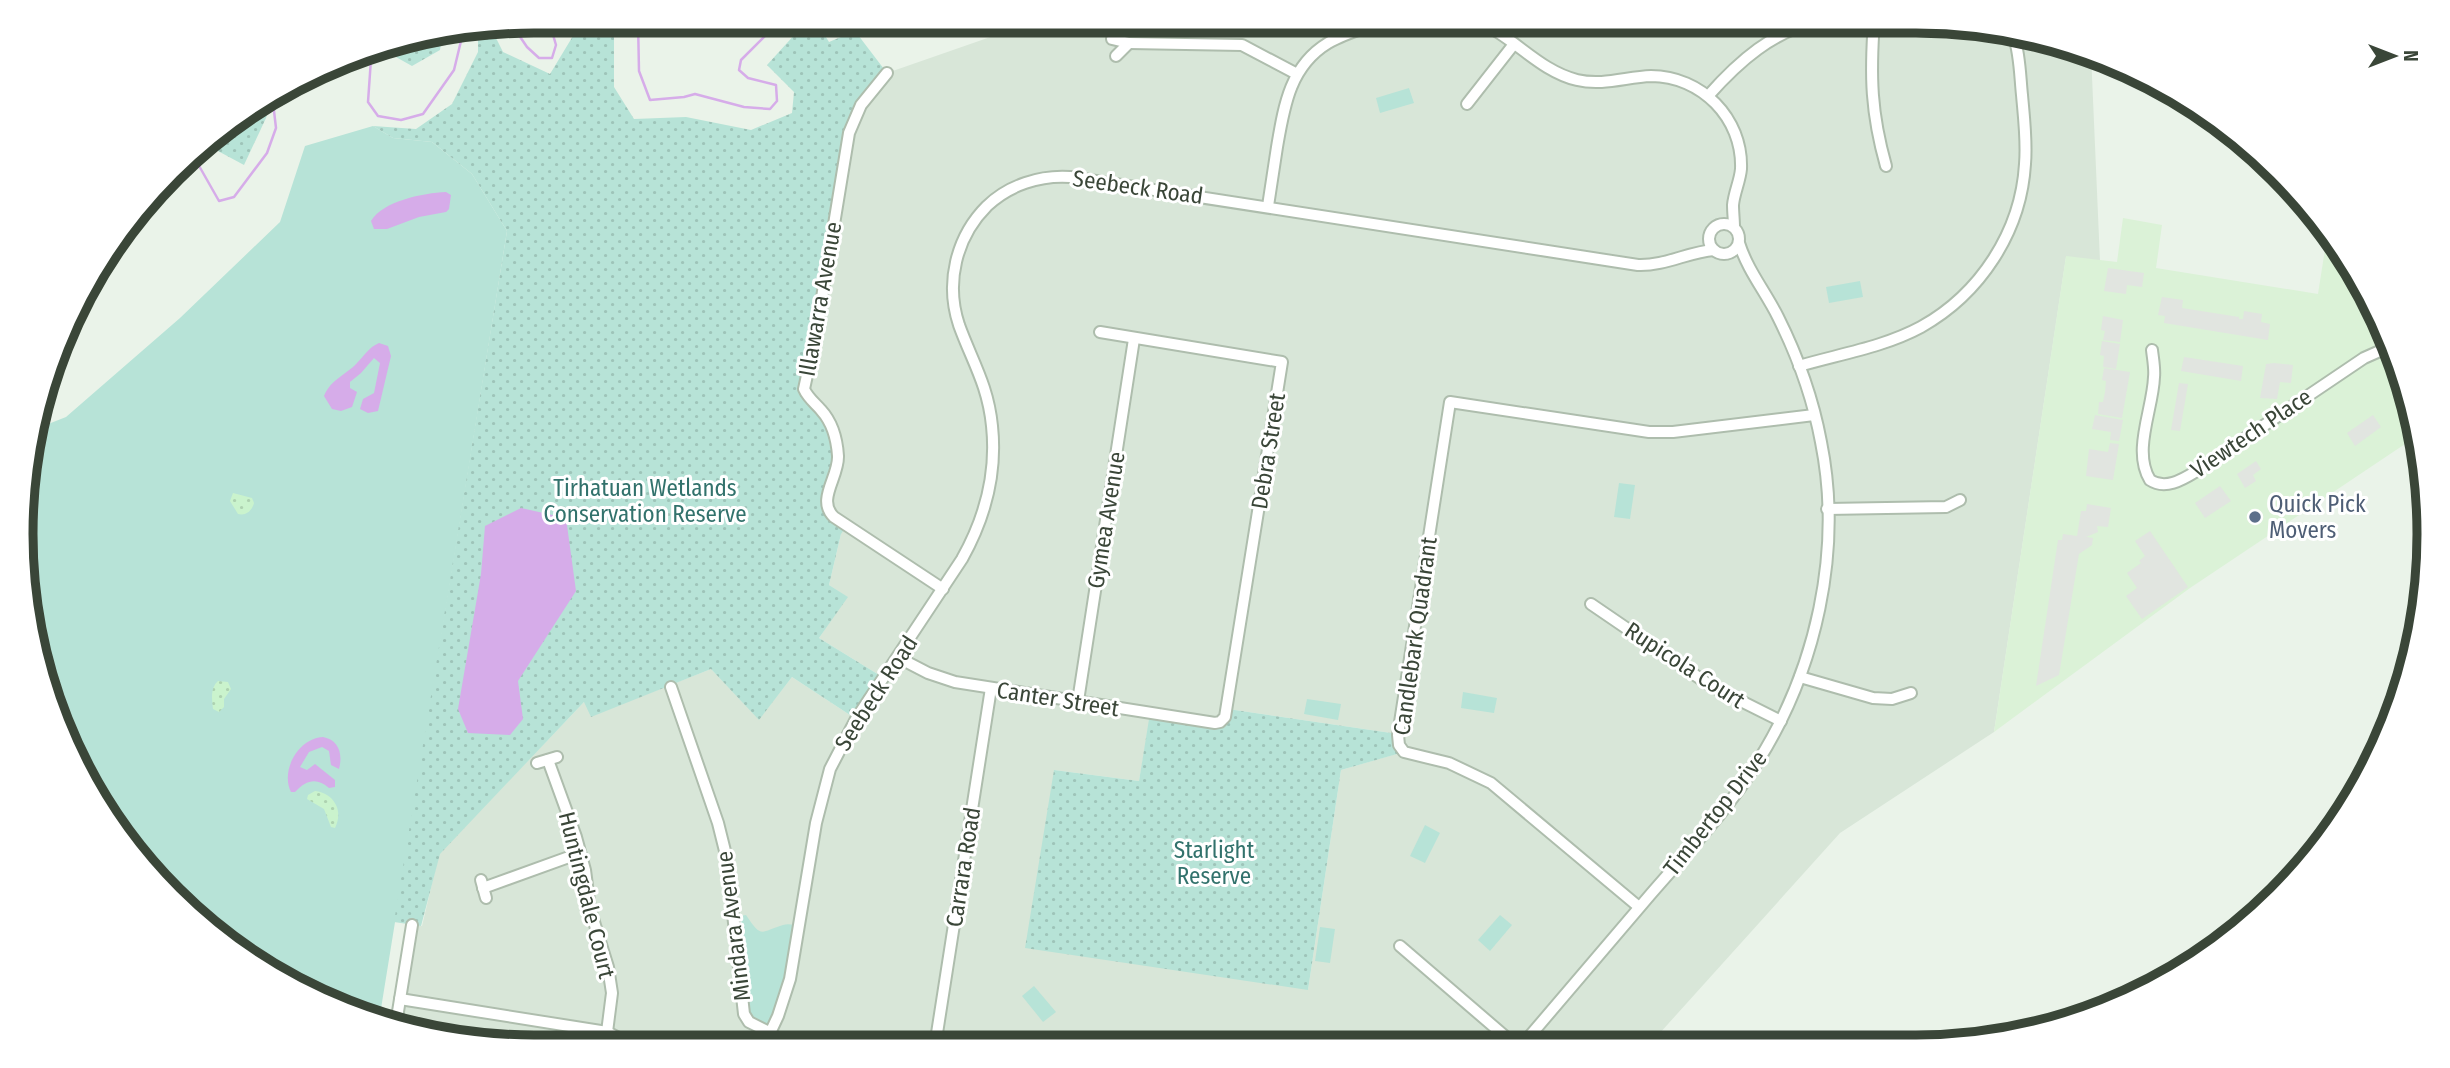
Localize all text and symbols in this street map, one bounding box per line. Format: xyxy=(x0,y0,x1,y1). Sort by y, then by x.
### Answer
north arrow xyxy=(2359,21,2429,91)
text: N xyxy=(2399,50,2422,62)
street label: Seebeck Road xyxy=(1071,164,1205,210)
street label: Illawarra Avenue xyxy=(793,220,847,378)
street label: Viewtech Place xyxy=(2185,382,2317,484)
street label: Debra Street xyxy=(1245,390,1291,511)
street label: Gymea Avenue xyxy=(1081,450,1131,590)
park label: Tirhatuan Wetlands Conservation Reserve xyxy=(543,474,747,528)
place label: Quick Pick Movers xyxy=(2269,490,2366,544)
marker: Quick Pick Movers xyxy=(2247,509,2263,525)
street label: Candlebark Quadrant xyxy=(1387,534,1443,737)
street label: Rupicola Court xyxy=(1620,616,1751,714)
street label: Seebeck Road xyxy=(828,630,924,756)
street label: Canter Street xyxy=(995,676,1122,723)
street label: Timbertop Drive xyxy=(1657,745,1773,881)
street label: Carrara Road xyxy=(940,805,986,929)
street label: Huntingdale Court xyxy=(553,809,621,982)
park label: Starlight Reserve xyxy=(1174,836,1255,890)
street label: Mindara Avenue xyxy=(710,849,756,1003)

